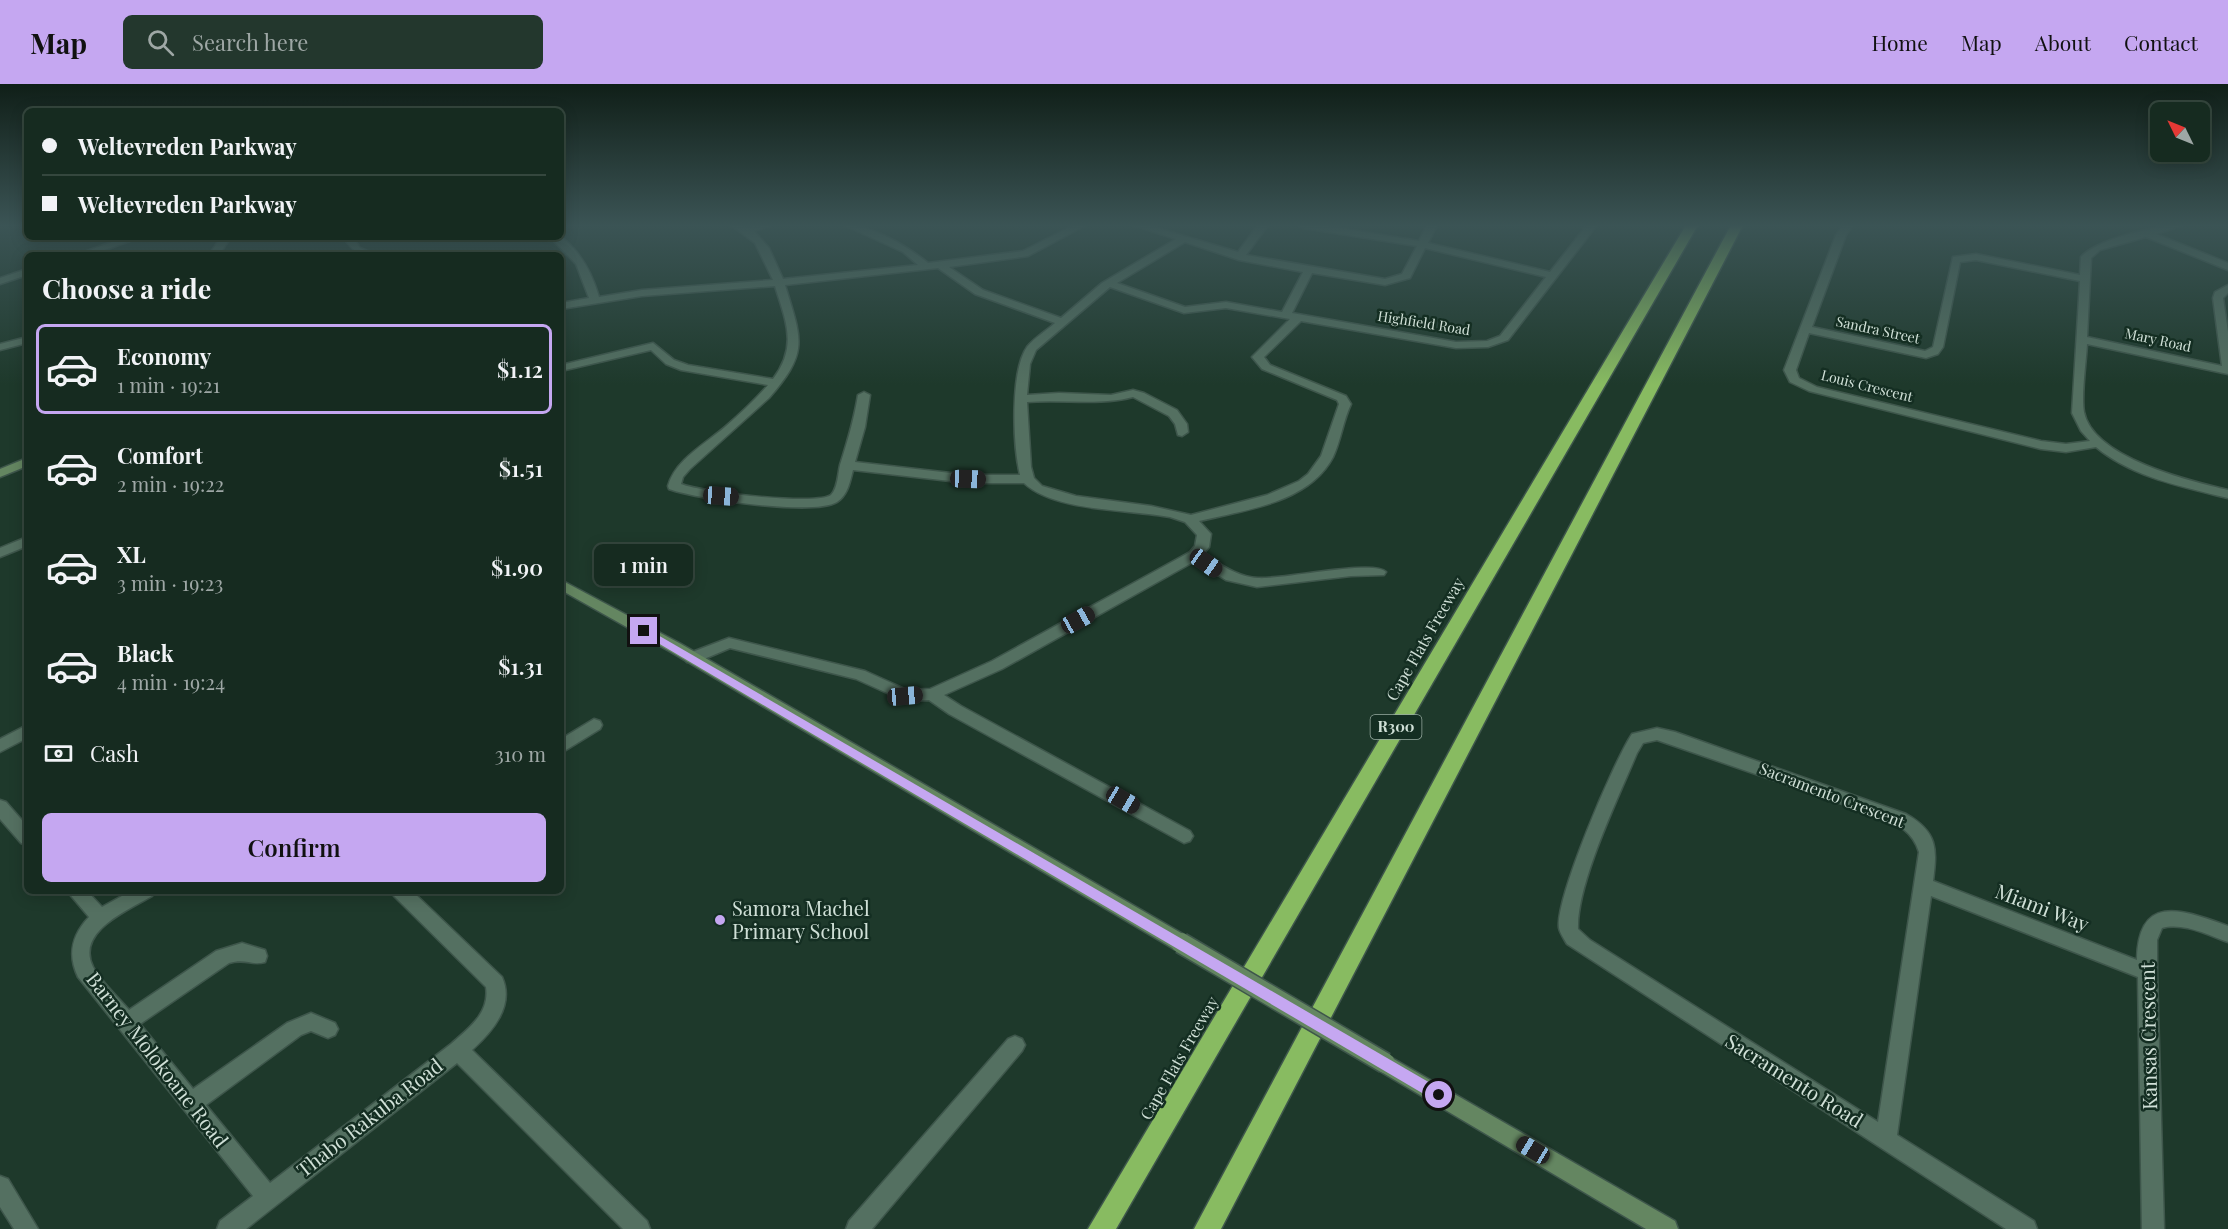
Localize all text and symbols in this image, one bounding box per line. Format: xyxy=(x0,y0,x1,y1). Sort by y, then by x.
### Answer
search box xyxy=(123,15,543,69)
text: Map xyxy=(30,24,87,61)
icon: search xyxy=(144,26,177,59)
text: Search here xyxy=(192,27,308,57)
text: Home xyxy=(1872,28,1928,56)
text: Map xyxy=(1961,28,2002,56)
text: About xyxy=(2035,28,2091,56)
text: Contact xyxy=(2124,28,2198,56)
north arrow xyxy=(2150,102,2210,162)
map controls xyxy=(2150,102,2210,162)
text: Weltevreden Parkway xyxy=(78,131,297,161)
text: Weltevreden Parkway xyxy=(78,189,297,219)
text: Choose a ride xyxy=(42,270,211,306)
street label: Highfield Road xyxy=(1376,306,1472,339)
street label: Sandra Street xyxy=(1834,311,1923,348)
street label: Mary Road xyxy=(2123,323,2193,356)
text: Economy xyxy=(117,341,211,371)
icon: car xyxy=(45,342,99,396)
text: $1.12 xyxy=(497,354,543,384)
street label: Louis Crescent xyxy=(1819,365,1916,406)
text: 1 min · 19:21 xyxy=(117,371,220,398)
text: Comfort xyxy=(117,440,203,470)
icon: car xyxy=(45,441,99,495)
text: $1.51 xyxy=(499,453,543,483)
car xyxy=(950,469,986,489)
text: 2 min · 19:22 xyxy=(117,470,224,497)
car xyxy=(702,486,740,506)
text: XL xyxy=(117,539,146,569)
icon: car xyxy=(45,540,99,594)
callout: 1 min xyxy=(594,544,694,586)
car xyxy=(1186,545,1226,581)
text: 1 min xyxy=(619,551,668,578)
text: $1.90 xyxy=(491,552,543,582)
text: 3 min · 19:23 xyxy=(117,569,223,596)
street label: Cape Flats Freeway xyxy=(1381,573,1468,704)
car xyxy=(1058,603,1098,637)
route end xyxy=(630,617,657,644)
text: Black xyxy=(117,638,174,668)
icon: car xyxy=(45,639,99,693)
text: $1.31 xyxy=(498,651,543,681)
text: 4 min · 19:24 xyxy=(117,668,225,695)
car xyxy=(886,685,924,707)
road number: R300 xyxy=(1370,715,1422,739)
icon: cash xyxy=(42,737,75,770)
text: Cash xyxy=(90,738,139,768)
text: 310 m xyxy=(495,740,546,767)
street label: Sacramento Crescent xyxy=(1757,757,1908,832)
car xyxy=(1103,783,1143,817)
button: Confirm xyxy=(42,813,546,882)
street label: Miami Way xyxy=(1992,876,2093,937)
place label: Samora Machel Primary School xyxy=(732,894,870,944)
marker: Samora Machel Primary School xyxy=(713,913,727,927)
street label: Kansas Crescent xyxy=(2133,961,2162,1110)
street label: Barney Molokoane Road xyxy=(81,966,235,1153)
street label: Cape Flats Freeway xyxy=(1135,992,1222,1123)
street label: Sacramento Road xyxy=(1721,1026,1869,1133)
street label: Thabo Rakuba Road xyxy=(291,1051,448,1182)
route start xyxy=(1425,1081,1452,1108)
car xyxy=(1513,1133,1553,1167)

